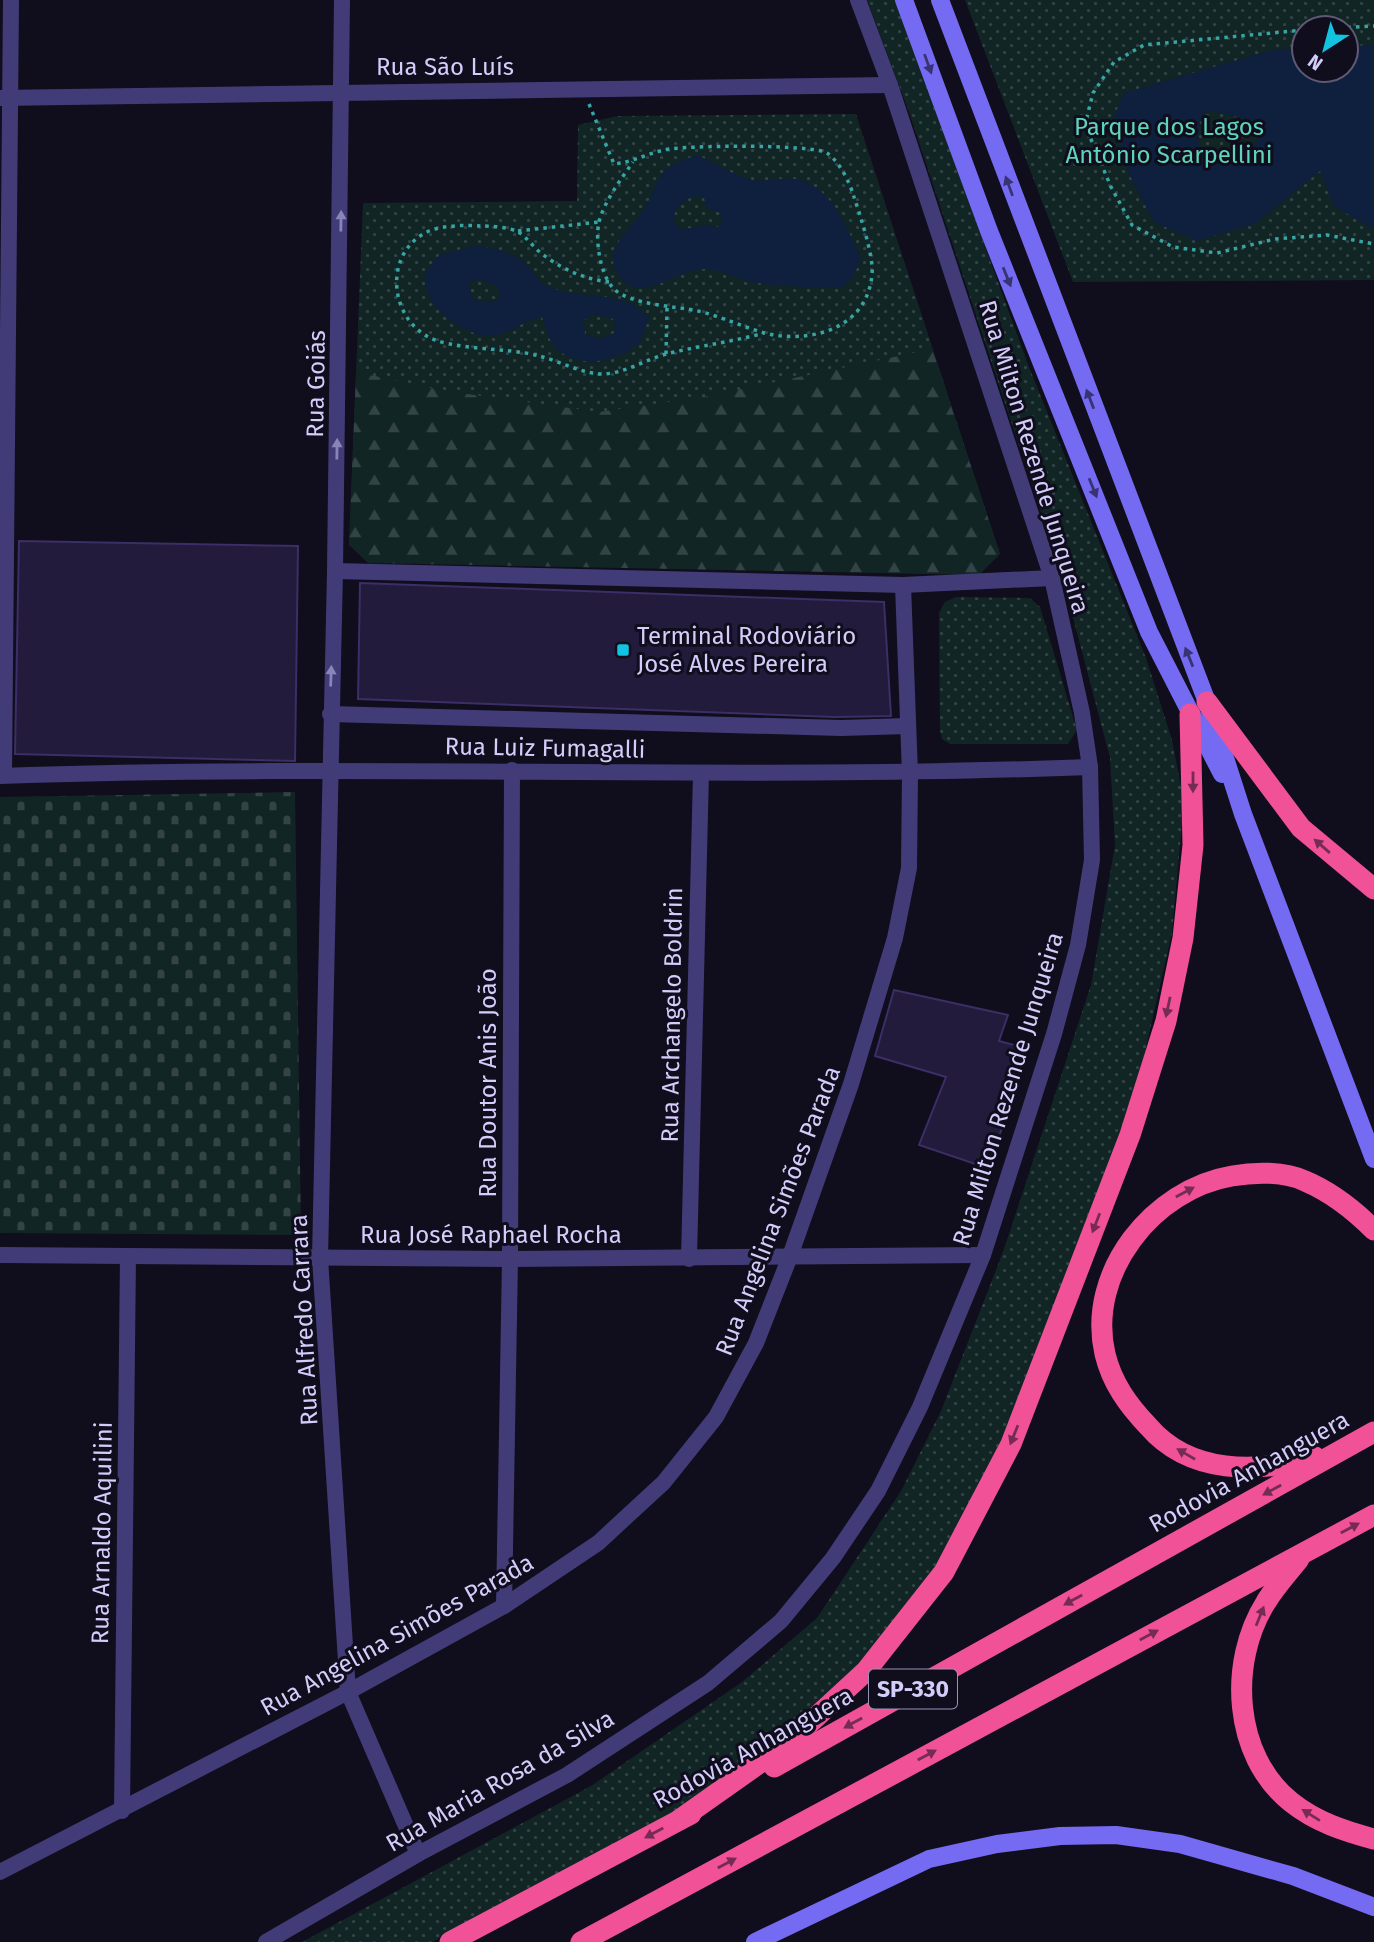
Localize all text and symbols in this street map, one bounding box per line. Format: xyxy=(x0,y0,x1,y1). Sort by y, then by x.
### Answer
north arrow xyxy=(1290,14,1360,84)
text: N xyxy=(1303,49,1327,75)
street label: Rua São Luís xyxy=(376,53,514,81)
one-way arrow xyxy=(923,54,934,75)
park label: Parque dos Lagos Antônio Scarpellini xyxy=(1066,113,1272,169)
one-way arrow xyxy=(1003,176,1014,197)
one-way arrow xyxy=(335,210,347,232)
one-way arrow xyxy=(1002,267,1013,288)
street label: Rua Milton Rezende Junqueira xyxy=(973,297,1095,617)
street label: Rua Goiás xyxy=(301,330,331,438)
one-way arrow xyxy=(1084,388,1095,409)
one-way arrow xyxy=(332,438,343,460)
one-way arrow xyxy=(1087,478,1098,499)
place label: Terminal Rodoviário José Alves Pereira xyxy=(637,622,856,678)
marker: Terminal Rodoviário José Alves Pereira xyxy=(615,642,631,658)
one-way arrow xyxy=(1184,646,1195,667)
one-way arrow xyxy=(326,665,337,687)
street label: Rua Luiz Fumagalli xyxy=(444,732,646,764)
one-way arrow xyxy=(1187,771,1199,793)
one-way arrow xyxy=(1313,839,1330,854)
street label: Rua Archangelo Boldrin xyxy=(656,887,688,1143)
street label: Rua Milton Rezende Junqueira xyxy=(947,929,1069,1249)
street label: Rua Doutor Anis João xyxy=(474,968,502,1198)
one-way arrow xyxy=(1163,996,1174,1018)
street label: Rua Angelina Simões Parada xyxy=(710,1062,846,1360)
one-way arrow xyxy=(1175,1187,1195,1199)
one-way arrow xyxy=(1091,1212,1102,1233)
street label: Rua Alfredo Carrara xyxy=(284,1214,324,1426)
street label: Rua José Raphael Rocha xyxy=(360,1221,622,1249)
street label: Rodovia Anhanguera xyxy=(1144,1405,1354,1539)
street label: Rua Arnaldo Aquilini xyxy=(86,1421,118,1645)
one-way arrow xyxy=(1008,1425,1019,1446)
one-way arrow xyxy=(1176,1448,1195,1460)
one-way arrow xyxy=(1262,1484,1281,1496)
one-way arrow xyxy=(1340,1522,1359,1534)
street label: Rua Angelina Simões Parada xyxy=(256,1548,538,1722)
one-way arrow xyxy=(1063,1594,1083,1606)
one-way arrow xyxy=(1254,1606,1265,1627)
one-way arrow xyxy=(1139,1630,1159,1641)
road number: SP-330 xyxy=(869,1670,957,1708)
street label: Rodovia Anhanguera xyxy=(648,1681,858,1815)
street label: Rua Maria Rosa da Silva xyxy=(381,1704,619,1858)
one-way arrow xyxy=(843,1717,863,1729)
one-way arrow xyxy=(918,1749,937,1761)
one-way arrow xyxy=(1301,1808,1320,1821)
one-way arrow xyxy=(644,1828,664,1839)
one-way arrow xyxy=(717,1857,737,1869)

